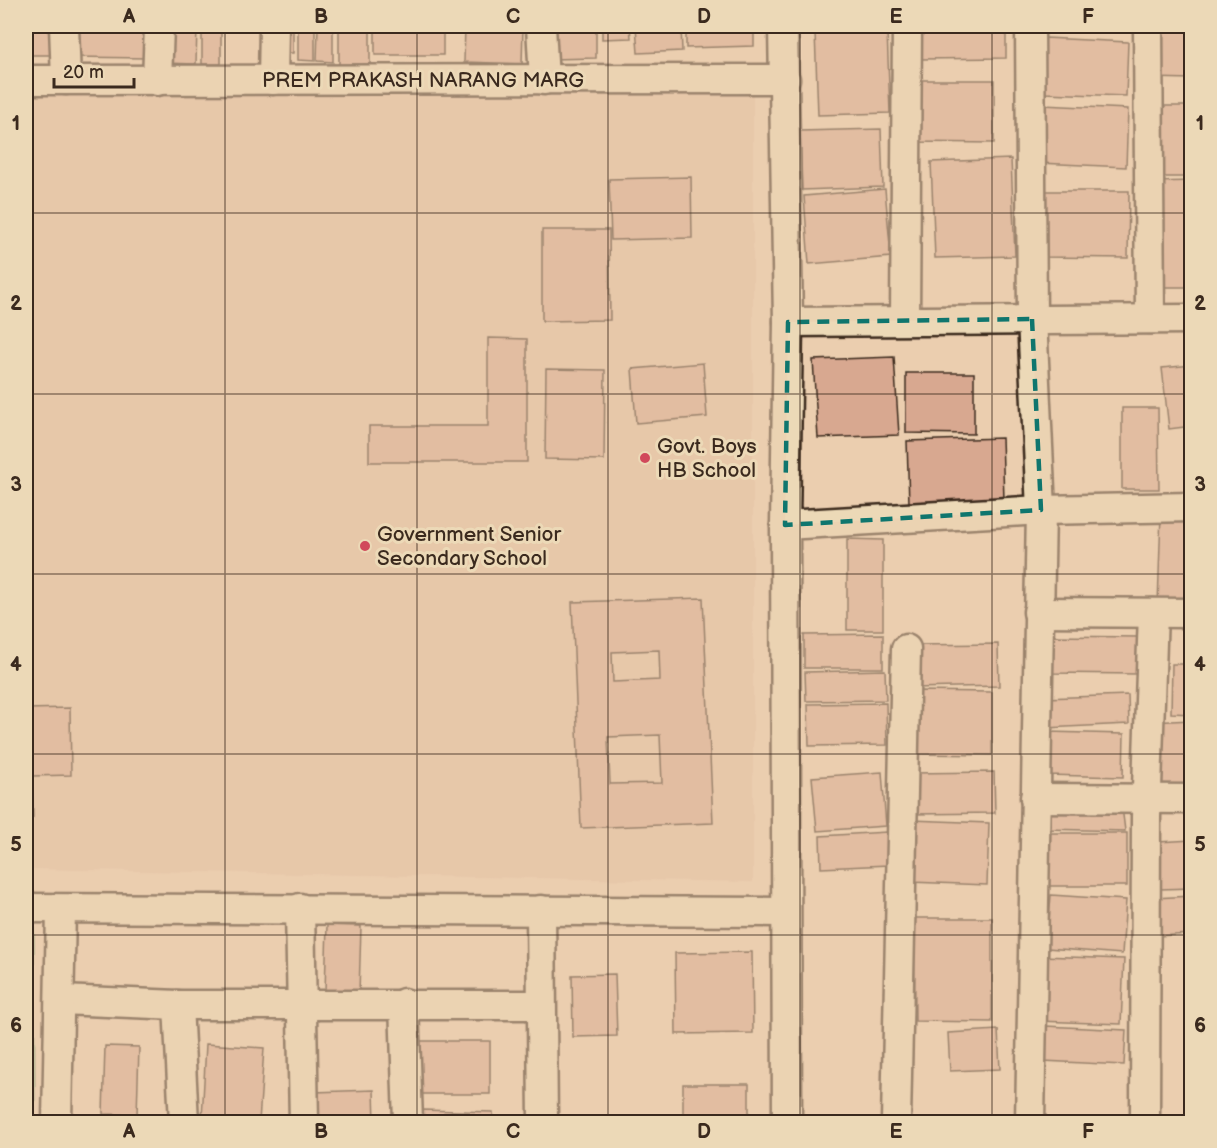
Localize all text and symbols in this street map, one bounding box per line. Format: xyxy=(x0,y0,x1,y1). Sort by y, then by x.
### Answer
text: A xyxy=(122,5,136,29)
text: B xyxy=(314,5,328,29)
text: C xyxy=(506,5,520,29)
text: D xyxy=(697,5,711,29)
text: E xyxy=(890,5,903,29)
text: F xyxy=(1082,5,1094,29)
scale bar xyxy=(54,51,134,89)
text: 20 m xyxy=(63,62,104,83)
street label: PREM PRAKASH NARANG MARG xyxy=(262,68,584,93)
text: 1 xyxy=(12,112,20,136)
text: 1 xyxy=(1196,112,1204,136)
text: 2 xyxy=(10,292,22,316)
text: 2 xyxy=(1194,292,1206,316)
place label: Govt. Boys HB School xyxy=(657,434,757,483)
marker: Govt. Boys HB School xyxy=(638,451,652,465)
text: 3 xyxy=(10,473,22,497)
text: 3 xyxy=(1194,473,1206,497)
place label: Government Senior Secondary School xyxy=(377,522,561,571)
marker: Government Senior Secondary School xyxy=(358,539,372,553)
text: 4 xyxy=(10,653,22,677)
text: 4 xyxy=(1194,653,1206,677)
text: 5 xyxy=(10,833,22,857)
text: 5 xyxy=(1194,833,1206,857)
text: 6 xyxy=(10,1014,22,1038)
text: 6 xyxy=(1194,1014,1206,1038)
text: A xyxy=(122,1120,136,1144)
text: B xyxy=(314,1120,328,1144)
text: C xyxy=(506,1120,520,1144)
text: D xyxy=(697,1120,711,1144)
text: E xyxy=(890,1120,903,1144)
text: F xyxy=(1082,1120,1094,1144)

